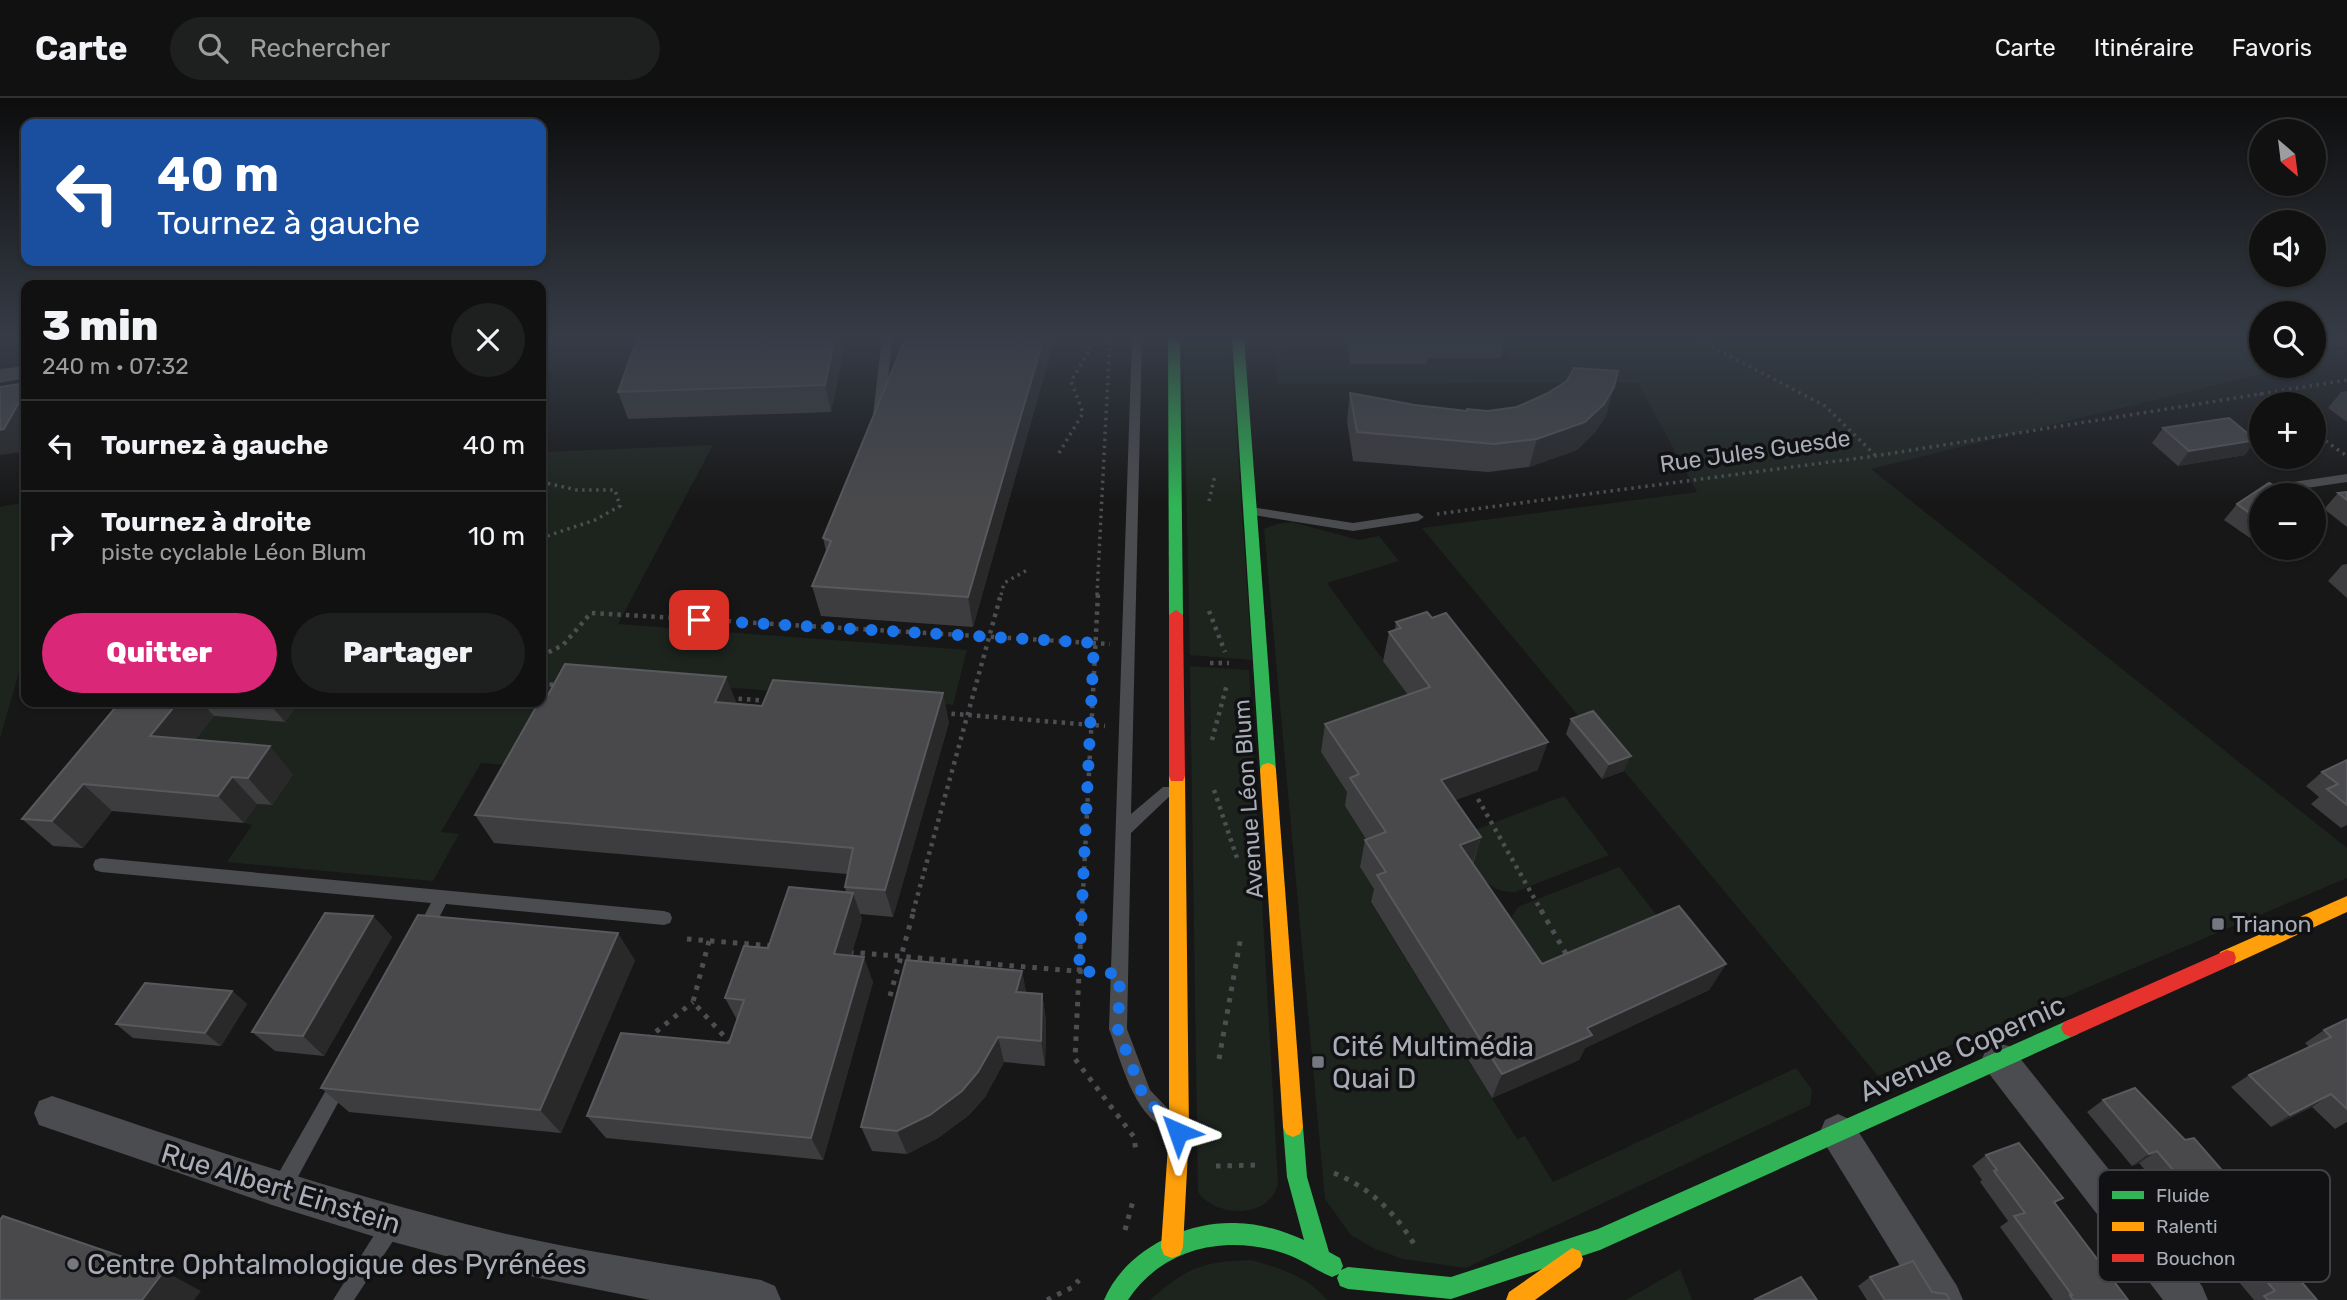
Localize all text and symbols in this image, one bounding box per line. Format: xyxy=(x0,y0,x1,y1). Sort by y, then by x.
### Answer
search box xyxy=(170,17,660,80)
text: Carte xyxy=(35,29,128,68)
icon: search xyxy=(194,29,232,67)
text: Rechercher xyxy=(250,33,390,64)
text: Carte xyxy=(1995,34,2056,62)
text: Itinéraire xyxy=(2094,34,2194,62)
text: Favoris xyxy=(2232,34,2312,62)
north arrow xyxy=(2249,119,2326,196)
map controls xyxy=(2249,119,2326,560)
text: 40 m xyxy=(157,145,279,203)
icon: left xyxy=(42,147,133,238)
text: Tournez à gauche xyxy=(157,204,420,242)
button: sound xyxy=(2249,210,2326,287)
text: 3 min xyxy=(42,301,158,351)
button: search xyxy=(2249,301,2326,378)
button: close xyxy=(451,303,525,377)
text: 240 m · 07:32 xyxy=(42,352,189,380)
button: + xyxy=(2249,392,2326,469)
street label: Rue Jules Guesde xyxy=(1658,424,1852,478)
icon: left xyxy=(42,427,80,465)
text: Tournez à gauche xyxy=(101,430,329,461)
text: 40 m xyxy=(463,430,525,461)
button: − xyxy=(2249,483,2326,560)
text: Tournez à droite xyxy=(101,507,311,538)
icon: right xyxy=(42,518,80,556)
text: 10 m xyxy=(468,521,525,552)
text: piste cyclable Léon Blum xyxy=(101,538,367,566)
pin xyxy=(669,590,729,650)
icon: arrive xyxy=(680,601,718,639)
button: Quitter xyxy=(42,613,277,693)
button: Partager xyxy=(291,613,525,693)
street label: Avenue Léon Blum xyxy=(1227,698,1269,900)
place label: Trianon xyxy=(2232,910,2312,938)
marker: Trianon xyxy=(2210,916,2226,932)
street label: Avenue Copernic xyxy=(1854,988,2070,1109)
place label: Cité Multimédia Quai D xyxy=(1332,1030,1534,1095)
marker: Cité Multimédia Quai D xyxy=(1310,1054,1326,1070)
position arrow xyxy=(1141,1095,1215,1169)
street label: Rue Albert Einstein xyxy=(157,1136,405,1241)
legend xyxy=(2098,1170,2330,1282)
text: Fluide xyxy=(2156,1184,2210,1207)
text: Ralenti xyxy=(2156,1215,2218,1238)
text: Bouchon xyxy=(2156,1247,2236,1270)
place label: Centre Ophtalmologique des Pyrénées xyxy=(87,1248,587,1281)
marker: Centre Ophtalmologique des Pyrénées xyxy=(65,1256,81,1272)

